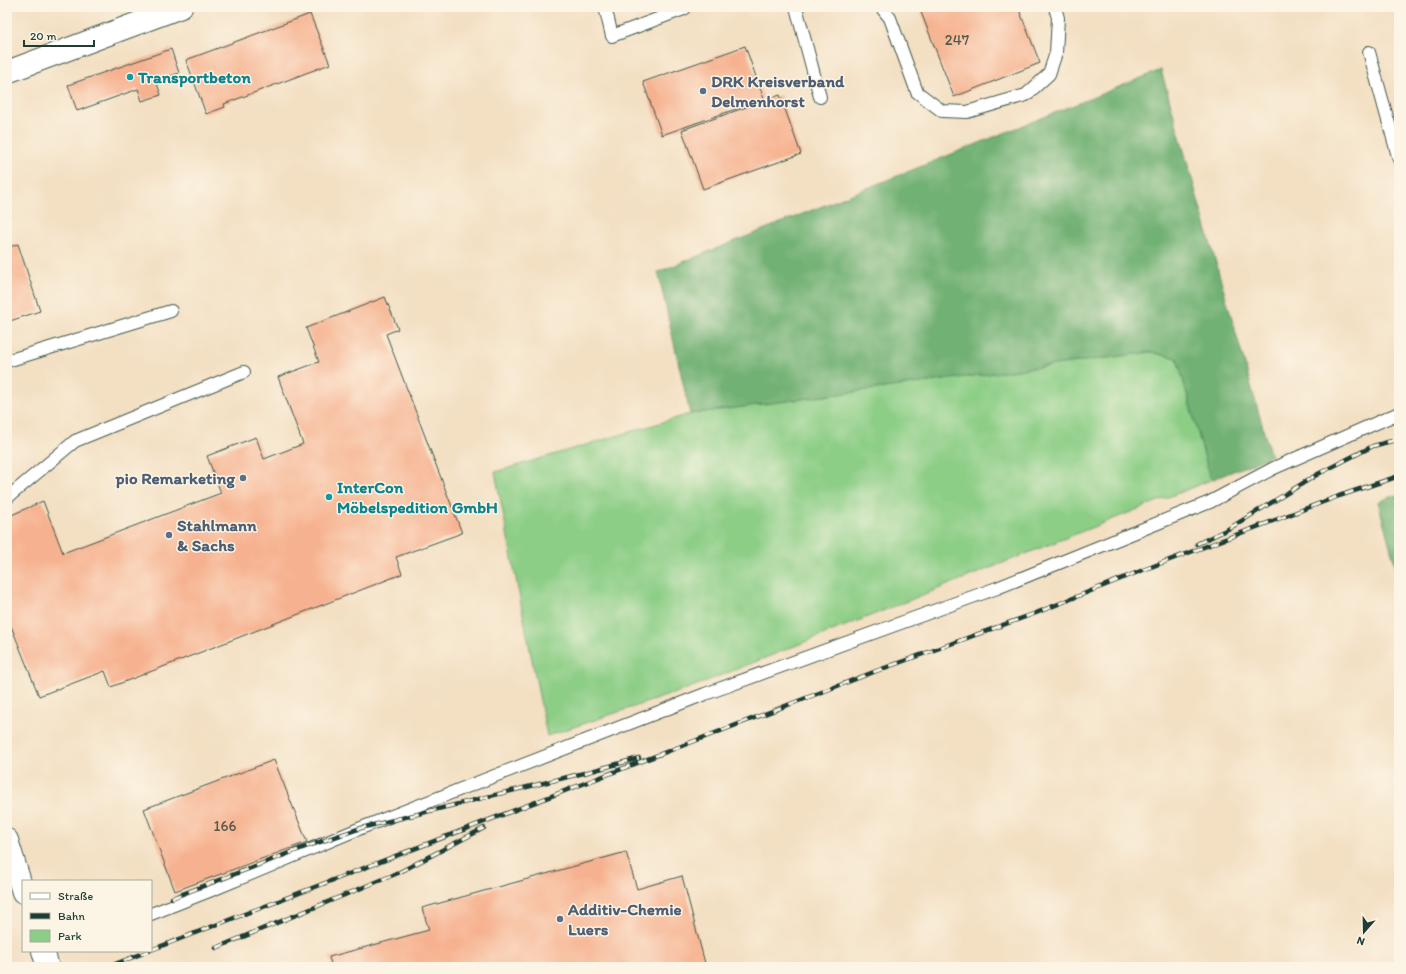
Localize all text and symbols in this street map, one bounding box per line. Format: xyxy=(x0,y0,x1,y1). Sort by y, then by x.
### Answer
scale bar xyxy=(24,22,94,48)
text: 20 m xyxy=(30,29,57,43)
house number: 247 xyxy=(945,31,970,49)
place label: Transportbeton xyxy=(137,67,251,88)
place label: DRK Kreisverband Delmenhorst xyxy=(711,71,845,111)
marker: Transportbeton xyxy=(125,72,135,82)
marker: DRK Kreisverband Delmenhorst xyxy=(698,86,708,96)
place label: pio Remarketing xyxy=(115,468,235,489)
marker: pio Remarketing xyxy=(238,473,248,483)
place label: InterCon Möbelspedition GmbH xyxy=(337,477,498,518)
marker: InterCon Möbelspedition GmbH xyxy=(324,492,334,502)
place label: Stahlmann & Sachs xyxy=(177,515,257,555)
marker: Stahlmann & Sachs xyxy=(164,530,174,540)
house number: 166 xyxy=(214,817,236,835)
legend xyxy=(22,880,152,952)
text: Straße xyxy=(58,889,93,903)
place label: Additiv-Chemie Luers xyxy=(567,899,682,939)
text: Bahn xyxy=(58,909,85,923)
north arrow xyxy=(1344,912,1384,952)
marker: Additiv-Chemie Luers xyxy=(555,914,565,924)
text: Park xyxy=(58,929,82,943)
text: N xyxy=(1355,934,1366,948)

